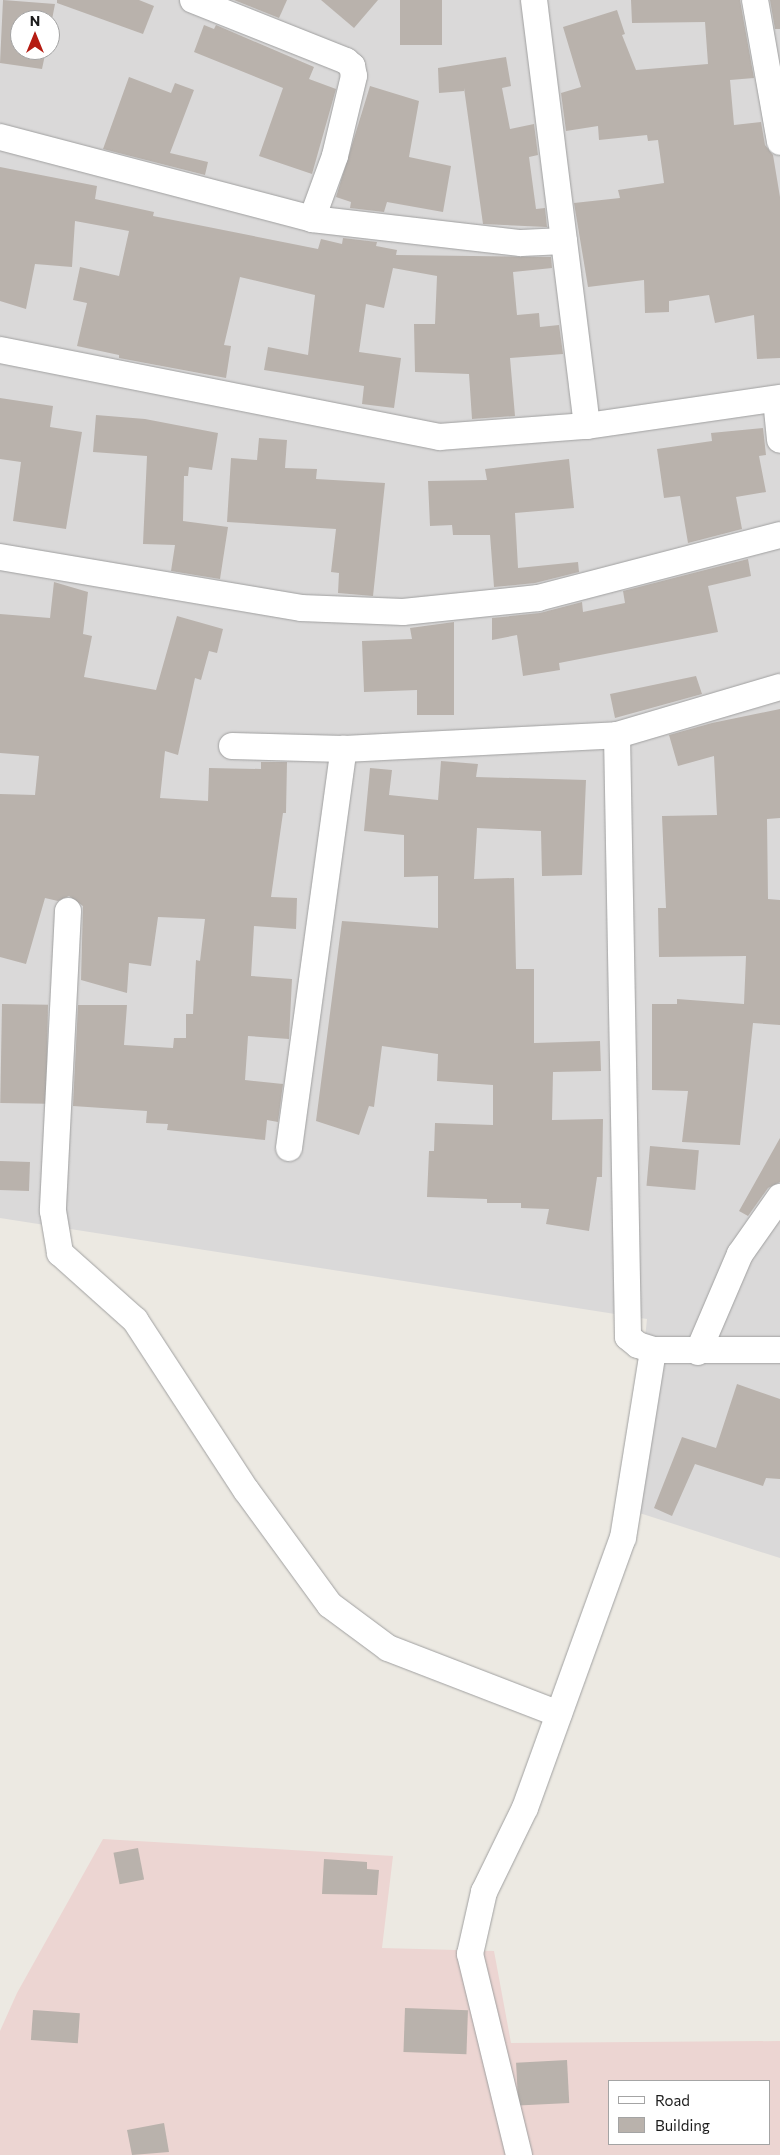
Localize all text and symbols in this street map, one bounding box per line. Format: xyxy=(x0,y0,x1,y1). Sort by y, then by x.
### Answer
north arrow xyxy=(10,10,60,60)
text: N xyxy=(30,12,40,29)
legend xyxy=(608,2080,770,2145)
text: Road xyxy=(655,2091,690,2109)
text: Building xyxy=(655,2116,710,2134)

